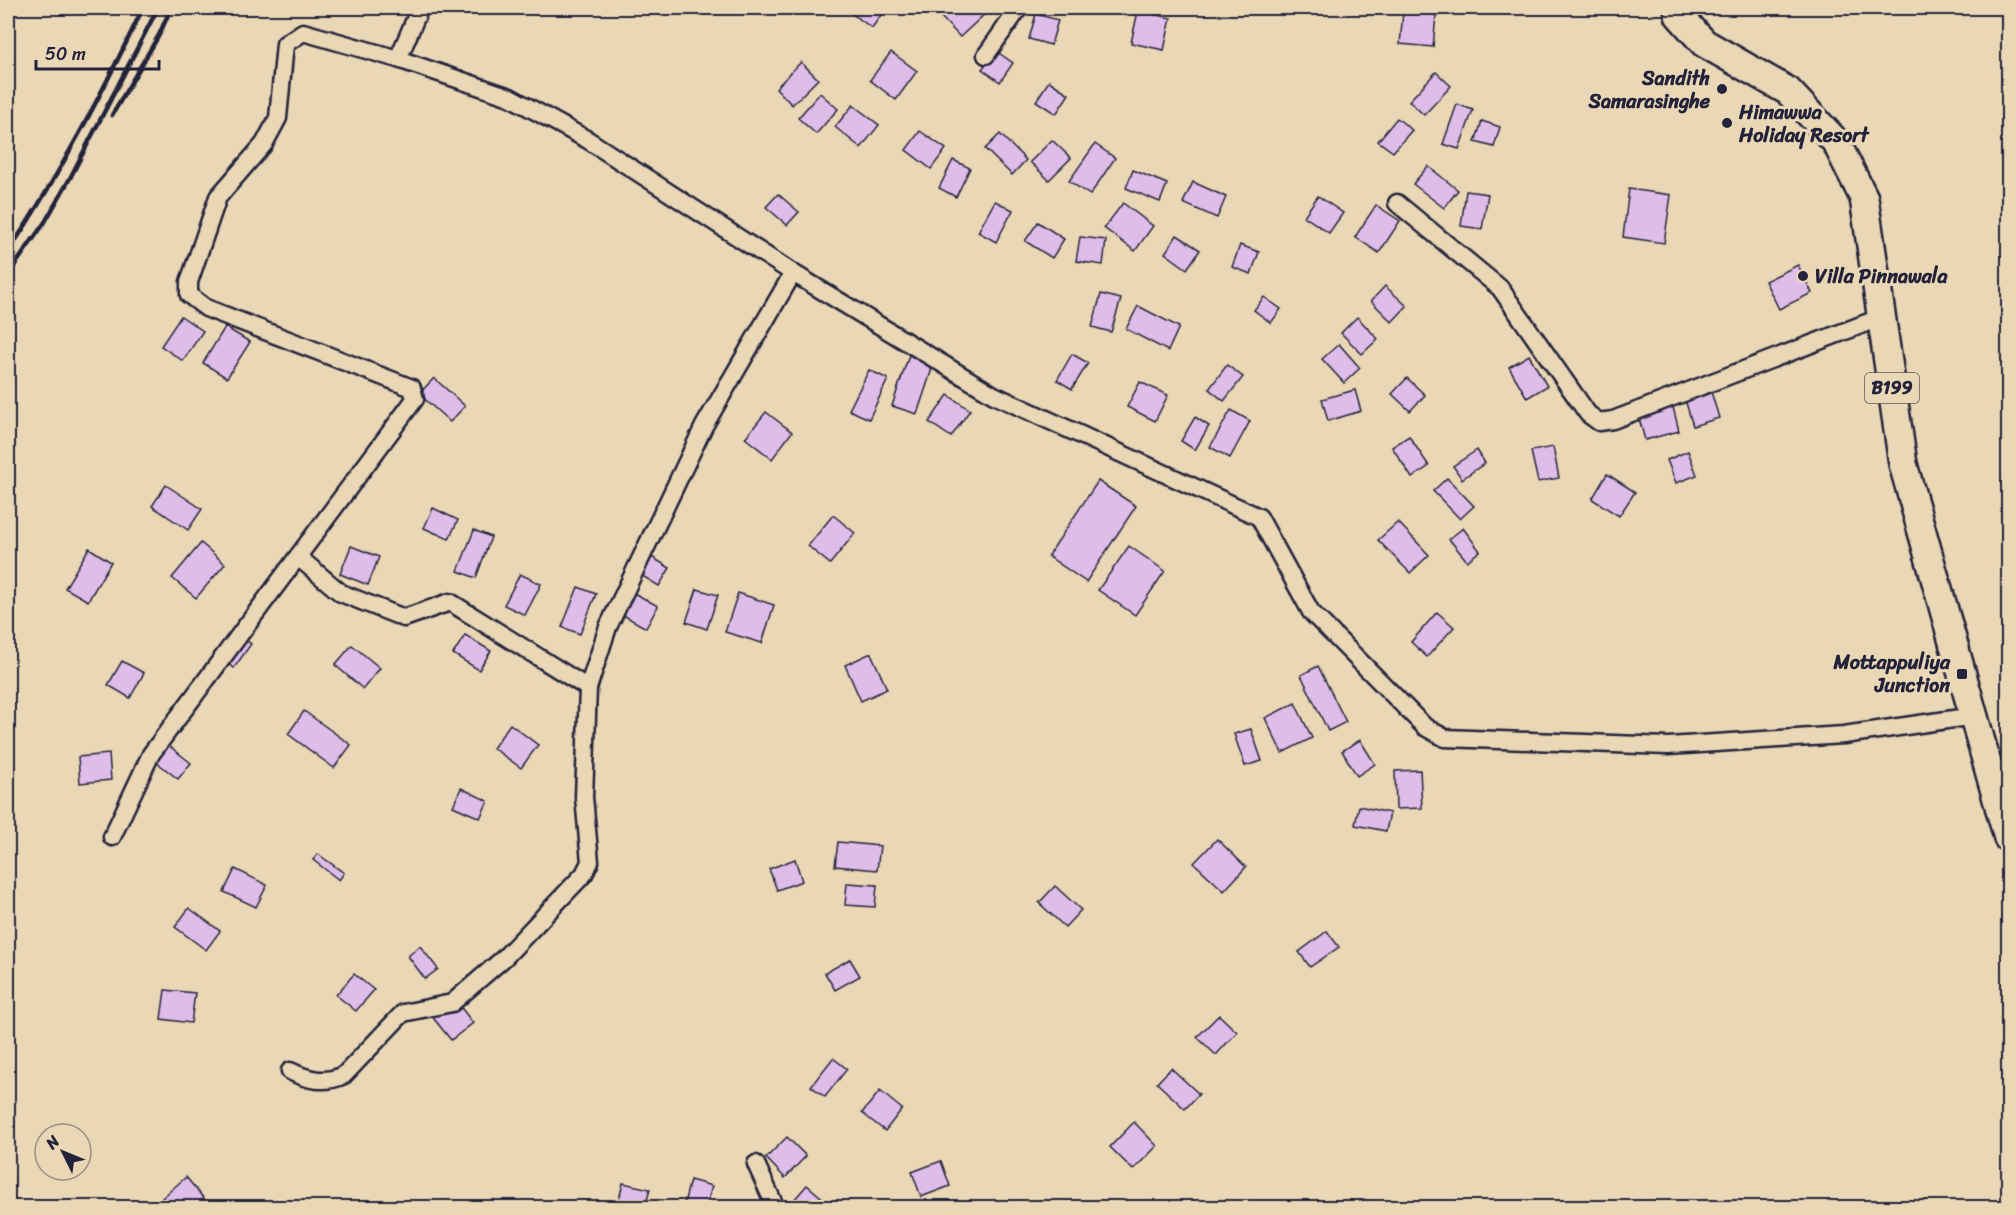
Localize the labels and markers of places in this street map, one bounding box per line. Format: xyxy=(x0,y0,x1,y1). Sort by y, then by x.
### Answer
place label: Sandith Samarasinghe xyxy=(1587,61,1711,119)
marker: Sandith Samarasinghe xyxy=(1715,82,1729,96)
place label: Himawwa Holiday Resort xyxy=(1738,95,1871,153)
marker: Himawwa Holiday Resort xyxy=(1720,116,1734,130)
place label: Villa Pinnawala xyxy=(1815,259,1949,294)
marker: Villa Pinnawala xyxy=(1796,269,1810,283)
place label: Mottappuliya Junction xyxy=(1832,645,1951,703)
marker: Mottappuliya Junction xyxy=(1955,667,1969,681)

